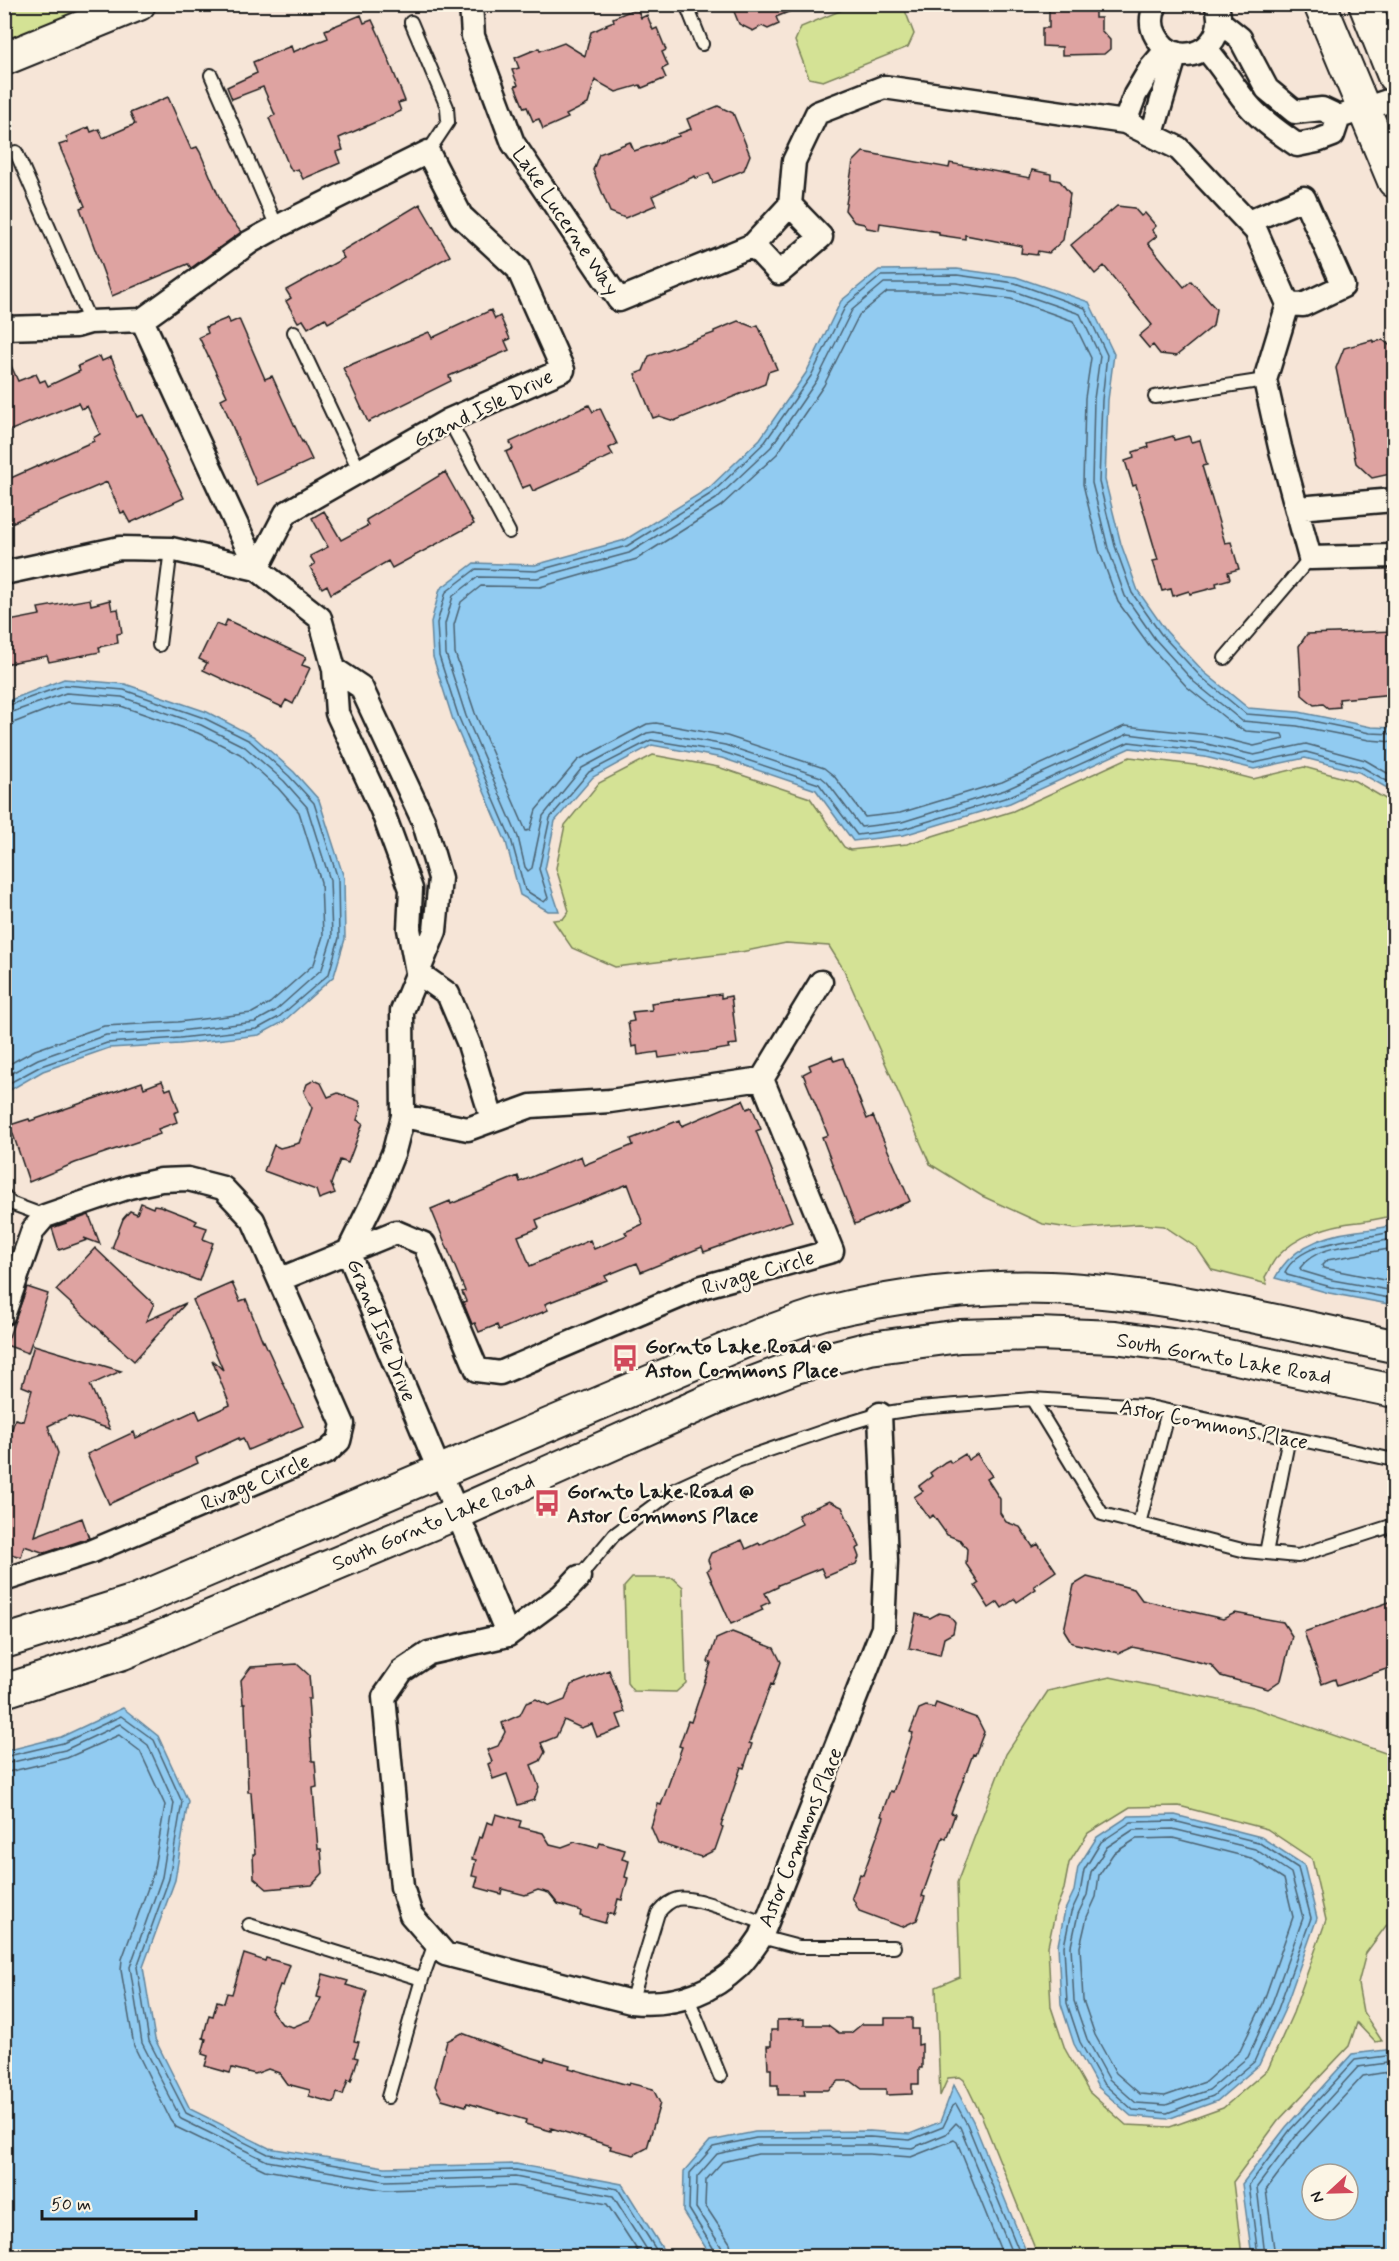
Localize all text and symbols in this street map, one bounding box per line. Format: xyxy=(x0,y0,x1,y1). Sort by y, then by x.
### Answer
street label: Lake Lucerne Way xyxy=(505,142,625,302)
street label: Grand Isle Drive xyxy=(409,363,558,455)
street label: Rivage Circle xyxy=(699,1244,818,1303)
street label: Grand Isle Drive xyxy=(340,1255,423,1406)
street label: South Gornto Lake Road xyxy=(1114,1326,1333,1392)
place label: Gornto Lake Road @ Aston Commons Place xyxy=(645,1333,839,1385)
bus stop icon: Gornto Lake Road @ Aston Commons Place xyxy=(610,1343,640,1373)
street label: Astor Commons Place xyxy=(1117,1393,1310,1457)
street label: Rivage Circle xyxy=(197,1447,315,1519)
street label: South Gornto Lake Road xyxy=(328,1468,539,1578)
place label: Gornto Lake Road @ Astor Commons Place xyxy=(567,1478,759,1530)
bus stop icon: Gornto Lake Road @ Astor Commons Place xyxy=(532,1488,562,1518)
street label: Astor Commons Place xyxy=(752,1743,850,1931)
north arrow xyxy=(1300,2162,1360,2222)
scale bar xyxy=(42,2183,196,2221)
text: N xyxy=(1306,2188,1329,2206)
text: 50 m xyxy=(51,2193,91,2217)

